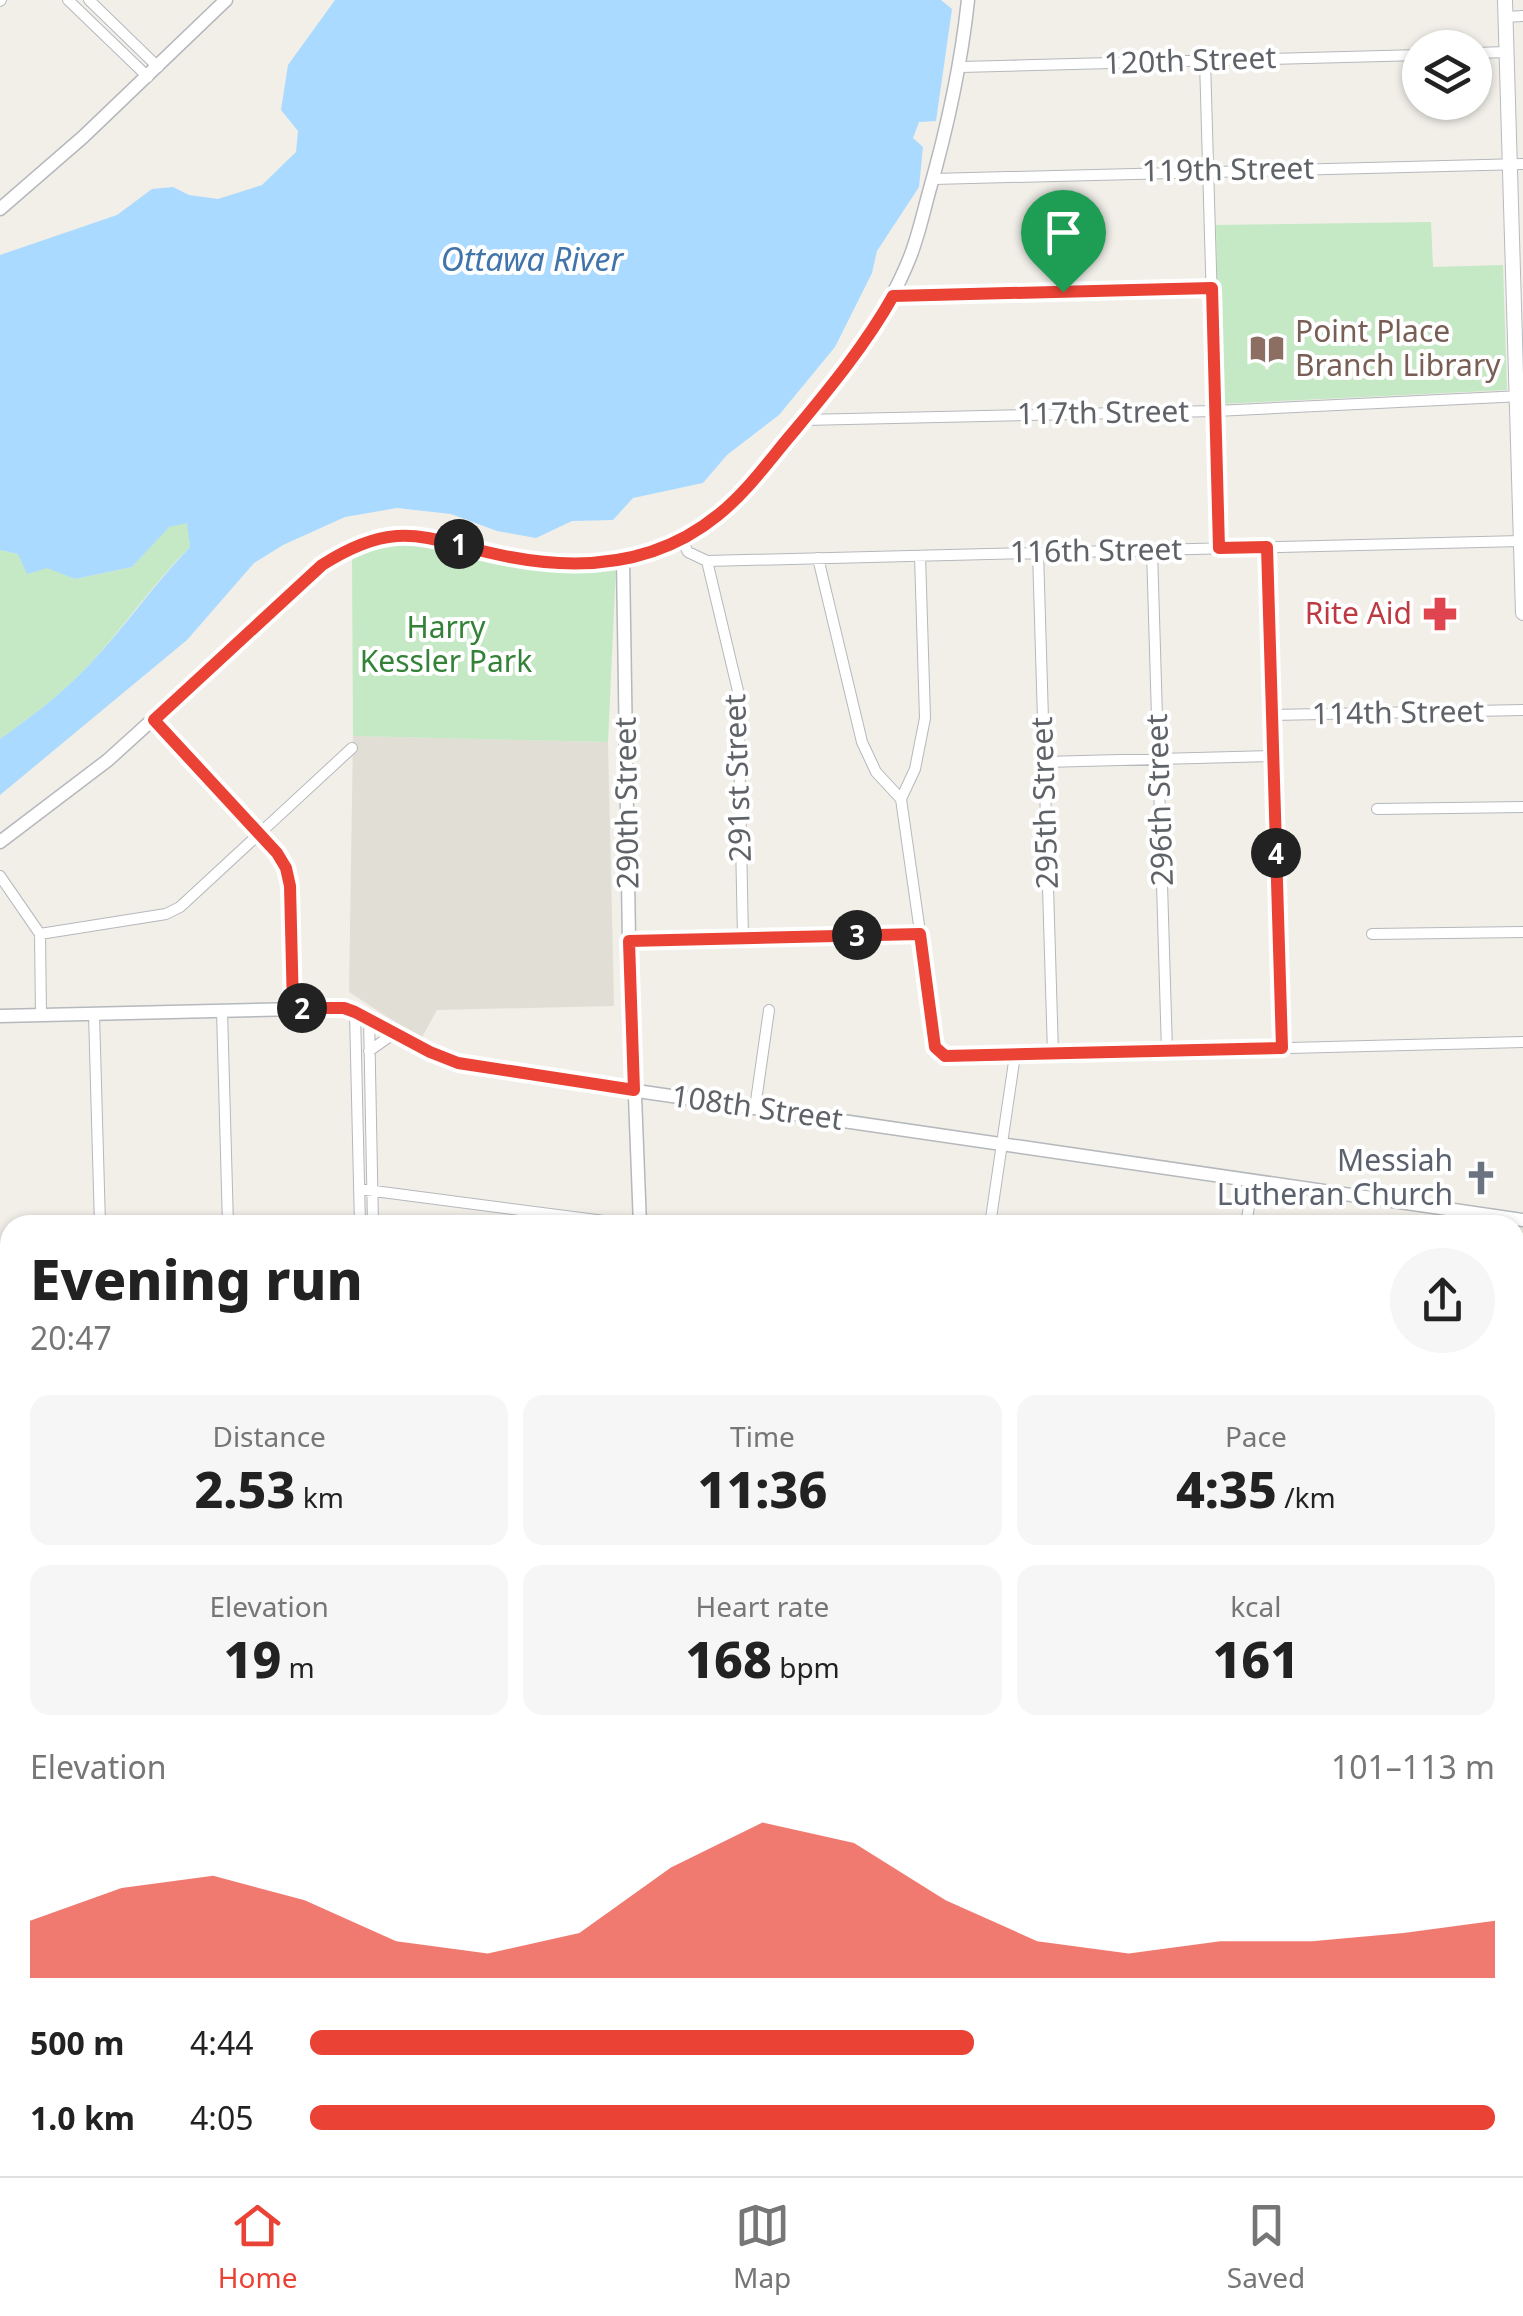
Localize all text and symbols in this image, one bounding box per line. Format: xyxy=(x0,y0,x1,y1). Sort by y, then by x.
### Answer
map controls xyxy=(1402,30,1492,120)
button: layers xyxy=(1402,30,1492,120)
street label: 120th Street xyxy=(1103,36,1277,83)
street label: 119th Street xyxy=(1141,146,1315,191)
pin xyxy=(1021,190,1106,293)
icon: arrive xyxy=(1036,205,1091,260)
water label: Ottawa River xyxy=(441,237,624,280)
place label: Point Place Branch Library xyxy=(1295,310,1501,385)
library icon: Point Place Branch Library xyxy=(1248,330,1286,368)
street label: 117th Street xyxy=(1016,389,1190,434)
pin: 1 xyxy=(434,519,484,569)
text: 1 xyxy=(451,525,467,563)
street label: 116th Street xyxy=(1009,527,1183,572)
place label: Rite Aid xyxy=(1305,592,1412,633)
pharmacy icon: Rite Aid xyxy=(1421,595,1459,633)
park label: Harry Kessler Park xyxy=(360,606,532,681)
street label: 114th Street xyxy=(1311,689,1485,734)
street label: 291st Street xyxy=(713,693,760,863)
street label: 296th Street xyxy=(1135,713,1182,887)
street label: 290th Street xyxy=(603,716,648,890)
street label: 295th Street xyxy=(1020,716,1067,890)
pin: 4 xyxy=(1251,828,1301,878)
text: 4 xyxy=(1268,834,1284,872)
pin: 3 xyxy=(832,910,882,960)
text: 3 xyxy=(849,916,865,954)
pin: 2 xyxy=(277,983,327,1033)
text: 2 xyxy=(294,989,310,1027)
street label: 108th Street xyxy=(669,1074,846,1139)
place label: Messiah Lutheran Church xyxy=(1217,1139,1453,1214)
church icon: Messiah Lutheran Church xyxy=(1462,1159,1500,1197)
text: Evening run xyxy=(30,1241,363,1316)
button: share xyxy=(1390,1248,1495,1353)
text: 20:47 xyxy=(30,1316,112,1359)
text: Distance xyxy=(212,1417,326,1455)
text: Time xyxy=(730,1417,795,1455)
text: Pace xyxy=(1225,1417,1287,1455)
text: 2.53 xyxy=(194,1455,295,1523)
text: 11:36 xyxy=(698,1455,827,1523)
text: 4:35 xyxy=(1176,1455,1277,1523)
text: km xyxy=(295,1478,344,1516)
text: /km xyxy=(1277,1478,1336,1516)
text: Elevation xyxy=(209,1587,329,1625)
text: Heart rate xyxy=(696,1587,829,1625)
text: kcal xyxy=(1230,1587,1281,1625)
text: 19 xyxy=(224,1625,281,1693)
text: 168 xyxy=(685,1625,772,1693)
text: 161 xyxy=(1212,1625,1299,1693)
text: m xyxy=(281,1648,315,1686)
text: bpm xyxy=(772,1648,840,1686)
text: Elevation xyxy=(30,1745,167,1788)
text: 101–113 m xyxy=(1331,1745,1495,1788)
text: 500 m xyxy=(30,2021,124,2064)
text: 4:44 xyxy=(190,2021,254,2064)
text: 1.0 km xyxy=(30,2096,135,2139)
text: 4:05 xyxy=(190,2096,254,2139)
tab: Home xyxy=(218,2198,297,2296)
tab: Map xyxy=(733,2198,791,2296)
tab: Saved xyxy=(1227,2198,1305,2296)

